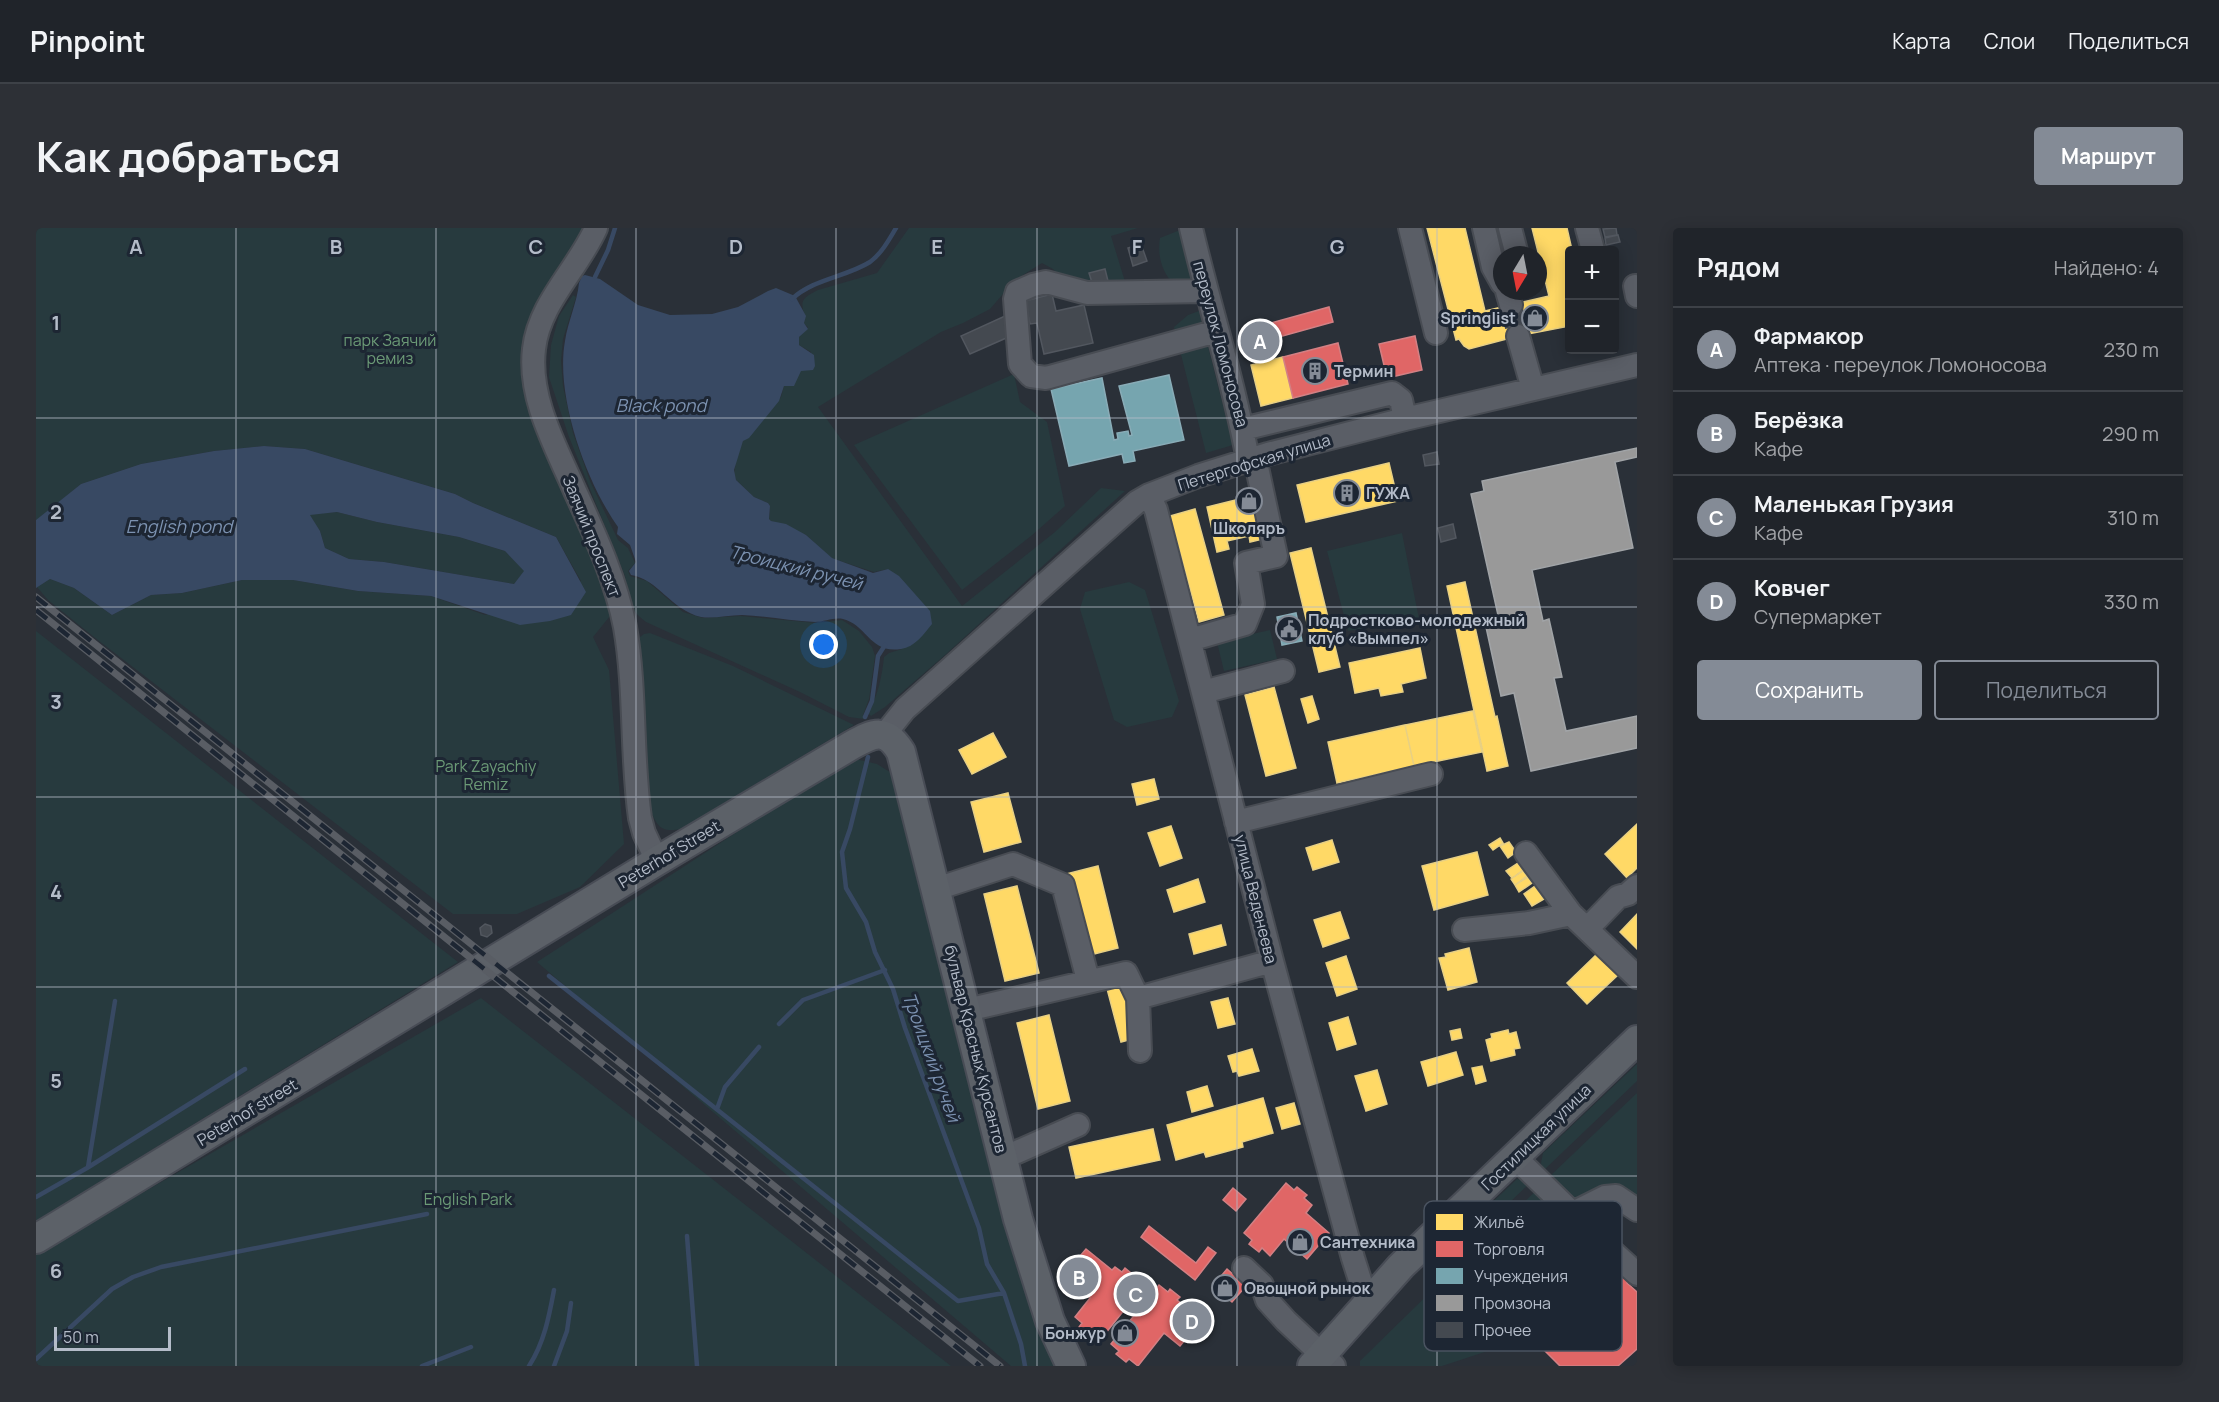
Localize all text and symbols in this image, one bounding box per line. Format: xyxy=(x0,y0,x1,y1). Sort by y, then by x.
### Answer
text: Pinpoint xyxy=(30,22,145,60)
text: Карта xyxy=(1892,27,1951,55)
text: Слои xyxy=(1984,27,2035,55)
text: Поделиться xyxy=(2068,27,2189,55)
text: Как добраться xyxy=(36,127,341,185)
button: Маршрут xyxy=(2034,127,2183,185)
text: A xyxy=(129,233,143,260)
text: B xyxy=(330,233,343,260)
text: C xyxy=(529,233,543,260)
text: D xyxy=(729,233,743,260)
text: E xyxy=(931,233,943,260)
text: F xyxy=(1132,233,1143,260)
text: G xyxy=(1330,233,1345,260)
north arrow xyxy=(1493,246,1547,300)
map controls xyxy=(1565,246,1619,354)
button: + xyxy=(1565,246,1619,300)
text: Рядом xyxy=(1697,249,1780,285)
text: Найдено: 4 xyxy=(2054,254,2159,281)
street label: переулок Ломоносова xyxy=(1188,259,1254,429)
button: − xyxy=(1565,300,1619,354)
shop icon: Springlist xyxy=(1520,303,1550,333)
place label: Springlist xyxy=(1440,307,1516,329)
text: 1 xyxy=(52,309,60,336)
pin: A xyxy=(1240,318,1280,364)
text: Фармакор xyxy=(1754,321,1864,351)
park label: парк Заячий ремиз xyxy=(344,329,436,369)
text: A xyxy=(1710,336,1723,363)
text: 230 m xyxy=(2103,336,2159,363)
text: Аптека · переулок Ломоносова xyxy=(1754,351,2047,378)
building icon: Термин xyxy=(1300,356,1330,386)
place label: Термин xyxy=(1334,360,1393,382)
water label: Black pond xyxy=(616,393,708,417)
text: Берёзка xyxy=(1754,405,1844,435)
text: B xyxy=(1710,420,1723,447)
text: 290 m xyxy=(2102,420,2159,447)
street label: Петергофская улица xyxy=(1175,428,1333,496)
text: Кафе xyxy=(1754,435,1803,462)
street label: Заячий проспект xyxy=(558,472,626,600)
building icon: ГУЖА xyxy=(1332,478,1362,508)
place label: ГУЖА xyxy=(1366,482,1410,504)
shop icon: Школяръ xyxy=(1234,486,1264,516)
text: Маленькая Грузия xyxy=(1754,489,1954,519)
text: 2 xyxy=(50,498,62,525)
text: C xyxy=(1709,504,1724,531)
text: 310 m xyxy=(2107,504,2159,531)
water label: English pond xyxy=(126,514,235,538)
place label: Школяръ xyxy=(1213,517,1285,539)
text: Кафе xyxy=(1754,519,1803,546)
water label: Троицкий ручей xyxy=(727,539,867,596)
text: Ковчег xyxy=(1754,573,1830,603)
text: D xyxy=(1709,588,1724,615)
text: 330 m xyxy=(2104,588,2159,615)
text: Супермаркет xyxy=(1754,603,1882,630)
place label: Подростково-молодежный клуб «Вымпел» xyxy=(1308,609,1525,649)
public building icon: Подростково-молодежный клуб «Вымпел» xyxy=(1274,614,1304,644)
your location xyxy=(809,630,838,659)
button: Сохранить xyxy=(1697,660,1922,720)
button: Поделиться xyxy=(1934,660,2159,720)
text: 3 xyxy=(50,688,62,715)
park label: Park Zayachiy Remiz xyxy=(436,755,537,795)
street label: Peterhof Street xyxy=(614,815,724,893)
street label: улица Веденеева xyxy=(1229,832,1283,966)
text: 4 xyxy=(50,878,62,905)
street label: бульвар Красных Курсантов xyxy=(940,943,1013,1155)
water label: Троицкий ручей xyxy=(897,989,967,1127)
text: 5 xyxy=(50,1067,62,1094)
street label: Peterhof street xyxy=(193,1073,301,1151)
street label: Гостилицкая улица xyxy=(1476,1079,1596,1195)
park label: English Park xyxy=(424,1188,513,1210)
legend xyxy=(1424,1201,1622,1351)
text: Жильё xyxy=(1474,1211,1524,1233)
shop icon: Сантехника xyxy=(1285,1227,1315,1257)
place label: Сантехника xyxy=(1320,1231,1415,1253)
text: Торговля xyxy=(1474,1238,1545,1260)
pin: B xyxy=(1060,1254,1098,1300)
text: 6 xyxy=(50,1257,62,1284)
text: Учреждения xyxy=(1474,1265,1568,1287)
pin: C xyxy=(1116,1272,1156,1316)
shop icon: Овощной рынок xyxy=(1210,1273,1240,1303)
place label: Овощной рынок xyxy=(1244,1277,1371,1299)
text: Промзона xyxy=(1474,1292,1551,1314)
pin: D xyxy=(1172,1298,1212,1344)
shop icon: Бонжур xyxy=(1110,1318,1140,1348)
text: Прочее xyxy=(1474,1319,1531,1341)
place label: Бонжур xyxy=(1045,1322,1106,1344)
scale bar xyxy=(54,1324,171,1352)
text: 50 m xyxy=(63,1326,99,1348)

